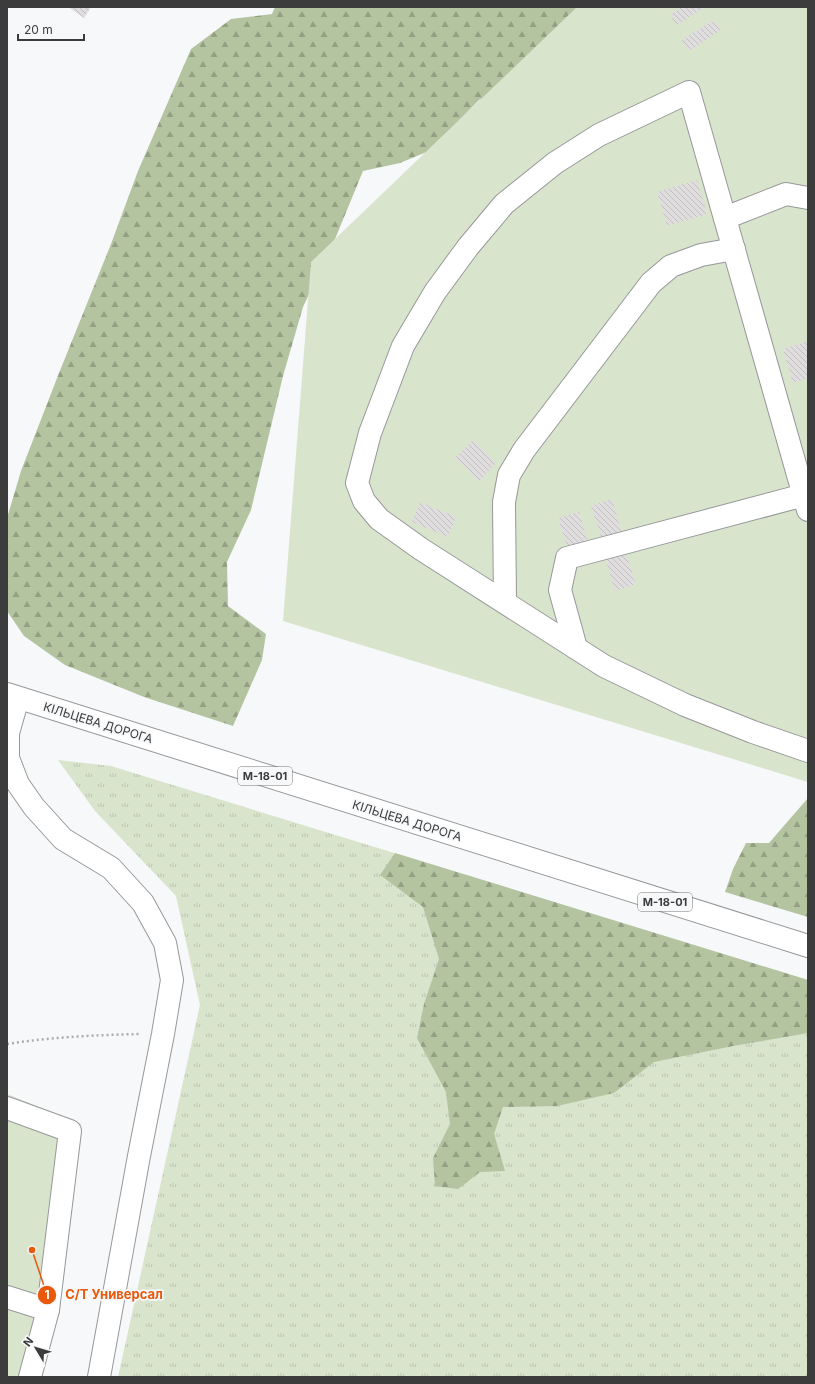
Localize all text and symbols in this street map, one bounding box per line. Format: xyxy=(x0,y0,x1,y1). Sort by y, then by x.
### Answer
scale bar xyxy=(18,16,84,42)
text: 20 m xyxy=(24,22,53,37)
street label: КІЛЬЦЕВА ДОРОГА xyxy=(42,699,155,746)
road number: М-18-01 xyxy=(238,767,292,785)
street label: КІЛЬЦЕВА ДОРОГА xyxy=(351,797,464,844)
road number: М-18-01 xyxy=(638,893,692,911)
callout: С/Т Универсал xyxy=(37,1282,171,1307)
text: С/Т Универсал xyxy=(65,1286,163,1302)
text: 1 xyxy=(44,1287,50,1302)
north arrow xyxy=(16,1328,56,1368)
text: N xyxy=(20,1334,36,1349)

